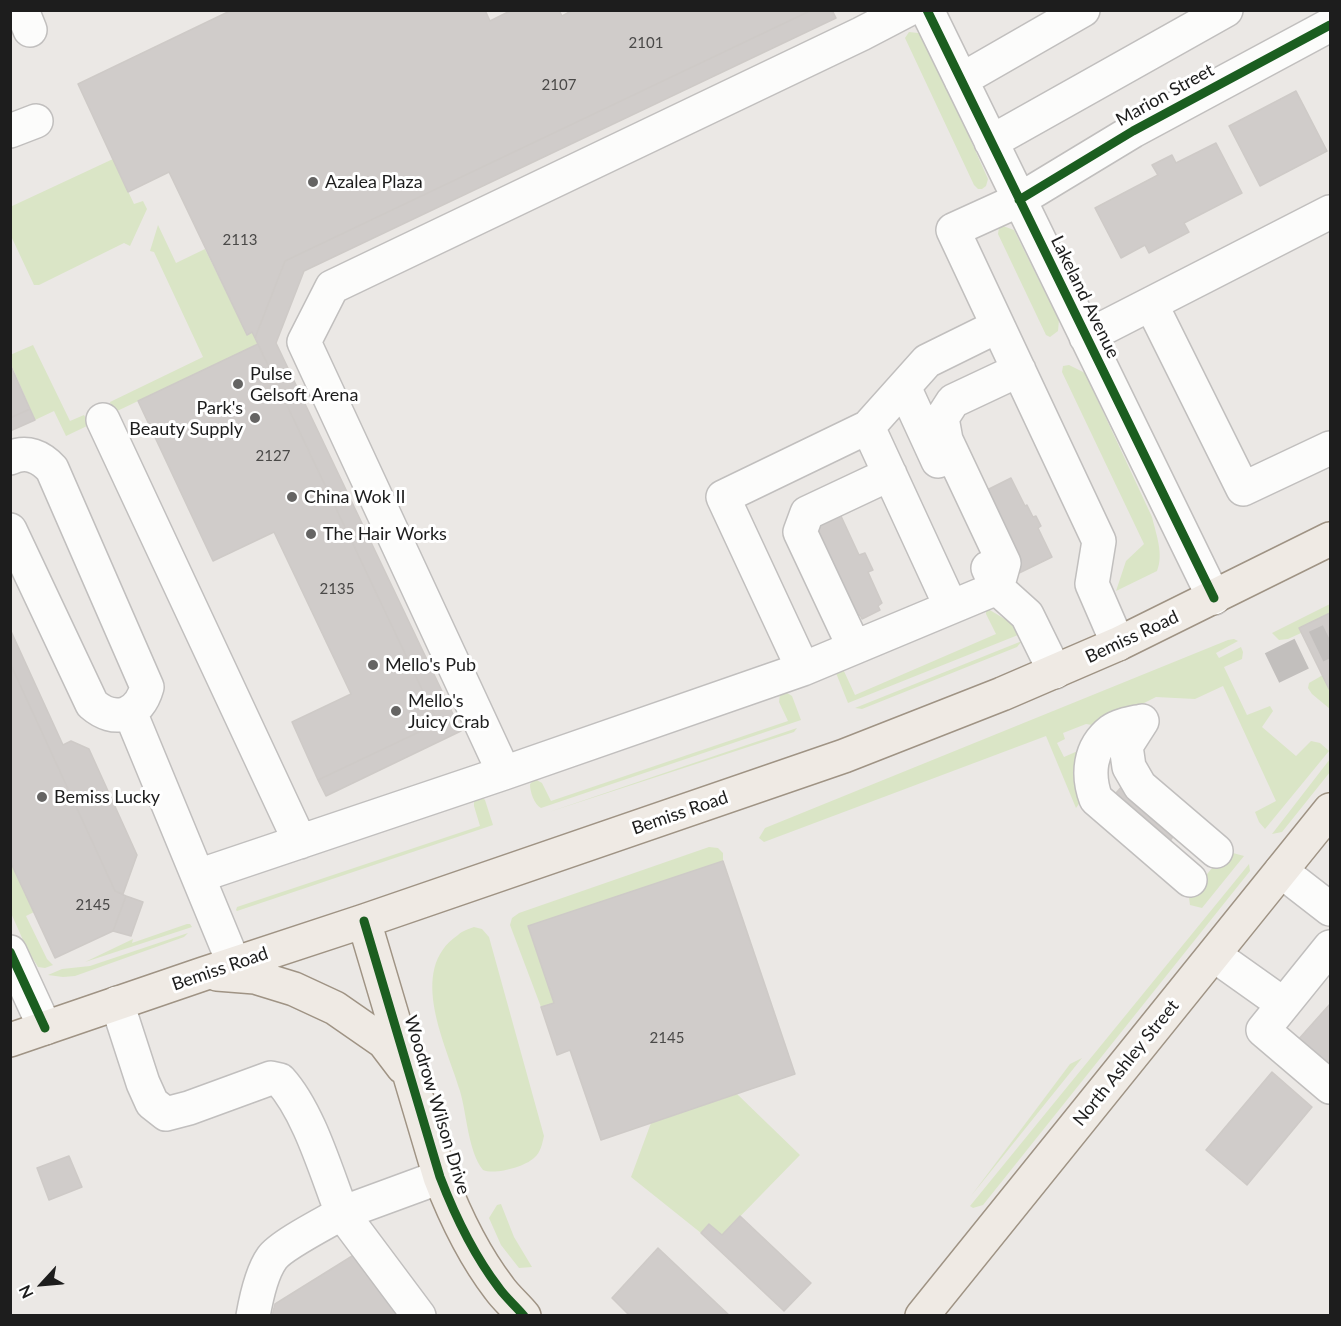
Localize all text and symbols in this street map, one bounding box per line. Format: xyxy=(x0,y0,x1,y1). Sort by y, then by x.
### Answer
house number: 2101 xyxy=(629,34,663,52)
street label: Marion Street xyxy=(1112,59,1218,131)
house number: 2107 xyxy=(542,76,576,94)
place label: Azalea Plaza xyxy=(325,171,423,193)
marker: Azalea Plaza xyxy=(306,175,320,189)
house number: 2113 xyxy=(223,231,257,249)
street label: Lakeland Avenue xyxy=(1046,232,1124,362)
place label: Pulse Gelsoft Arena xyxy=(250,363,358,406)
marker: Pulse Gelsoft Arena xyxy=(231,377,245,391)
place label: Park's Beauty Supply xyxy=(129,397,243,440)
marker: Park's Beauty Supply xyxy=(248,411,262,425)
house number: 2127 xyxy=(256,447,290,465)
place label: China Wok II xyxy=(304,486,406,508)
marker: China Wok II xyxy=(285,490,299,504)
place label: The Hair Works xyxy=(323,523,447,545)
marker: The Hair Works xyxy=(304,527,318,541)
house number: 2135 xyxy=(320,580,354,598)
street label: Bemiss Road xyxy=(1082,606,1182,668)
place label: Mello's Pub xyxy=(385,654,476,676)
marker: Mello's Pub xyxy=(366,658,380,672)
place label: Mello's Juicy Crab xyxy=(408,690,490,732)
marker: Mello's Juicy Crab xyxy=(389,704,403,718)
place label: Bemiss Lucky xyxy=(54,786,160,808)
street label: Bemiss Road xyxy=(629,786,731,840)
marker: Bemiss Lucky xyxy=(35,790,49,804)
house number: 2145 xyxy=(76,896,110,914)
street label: Bemiss Road xyxy=(169,942,271,996)
street label: North Ashley Street xyxy=(1068,996,1184,1130)
street label: Woodrow Wilson Drive xyxy=(400,1013,474,1197)
house number: 2145 xyxy=(650,1029,684,1047)
north arrow xyxy=(12,1254,72,1314)
text: N xyxy=(14,1282,37,1302)

